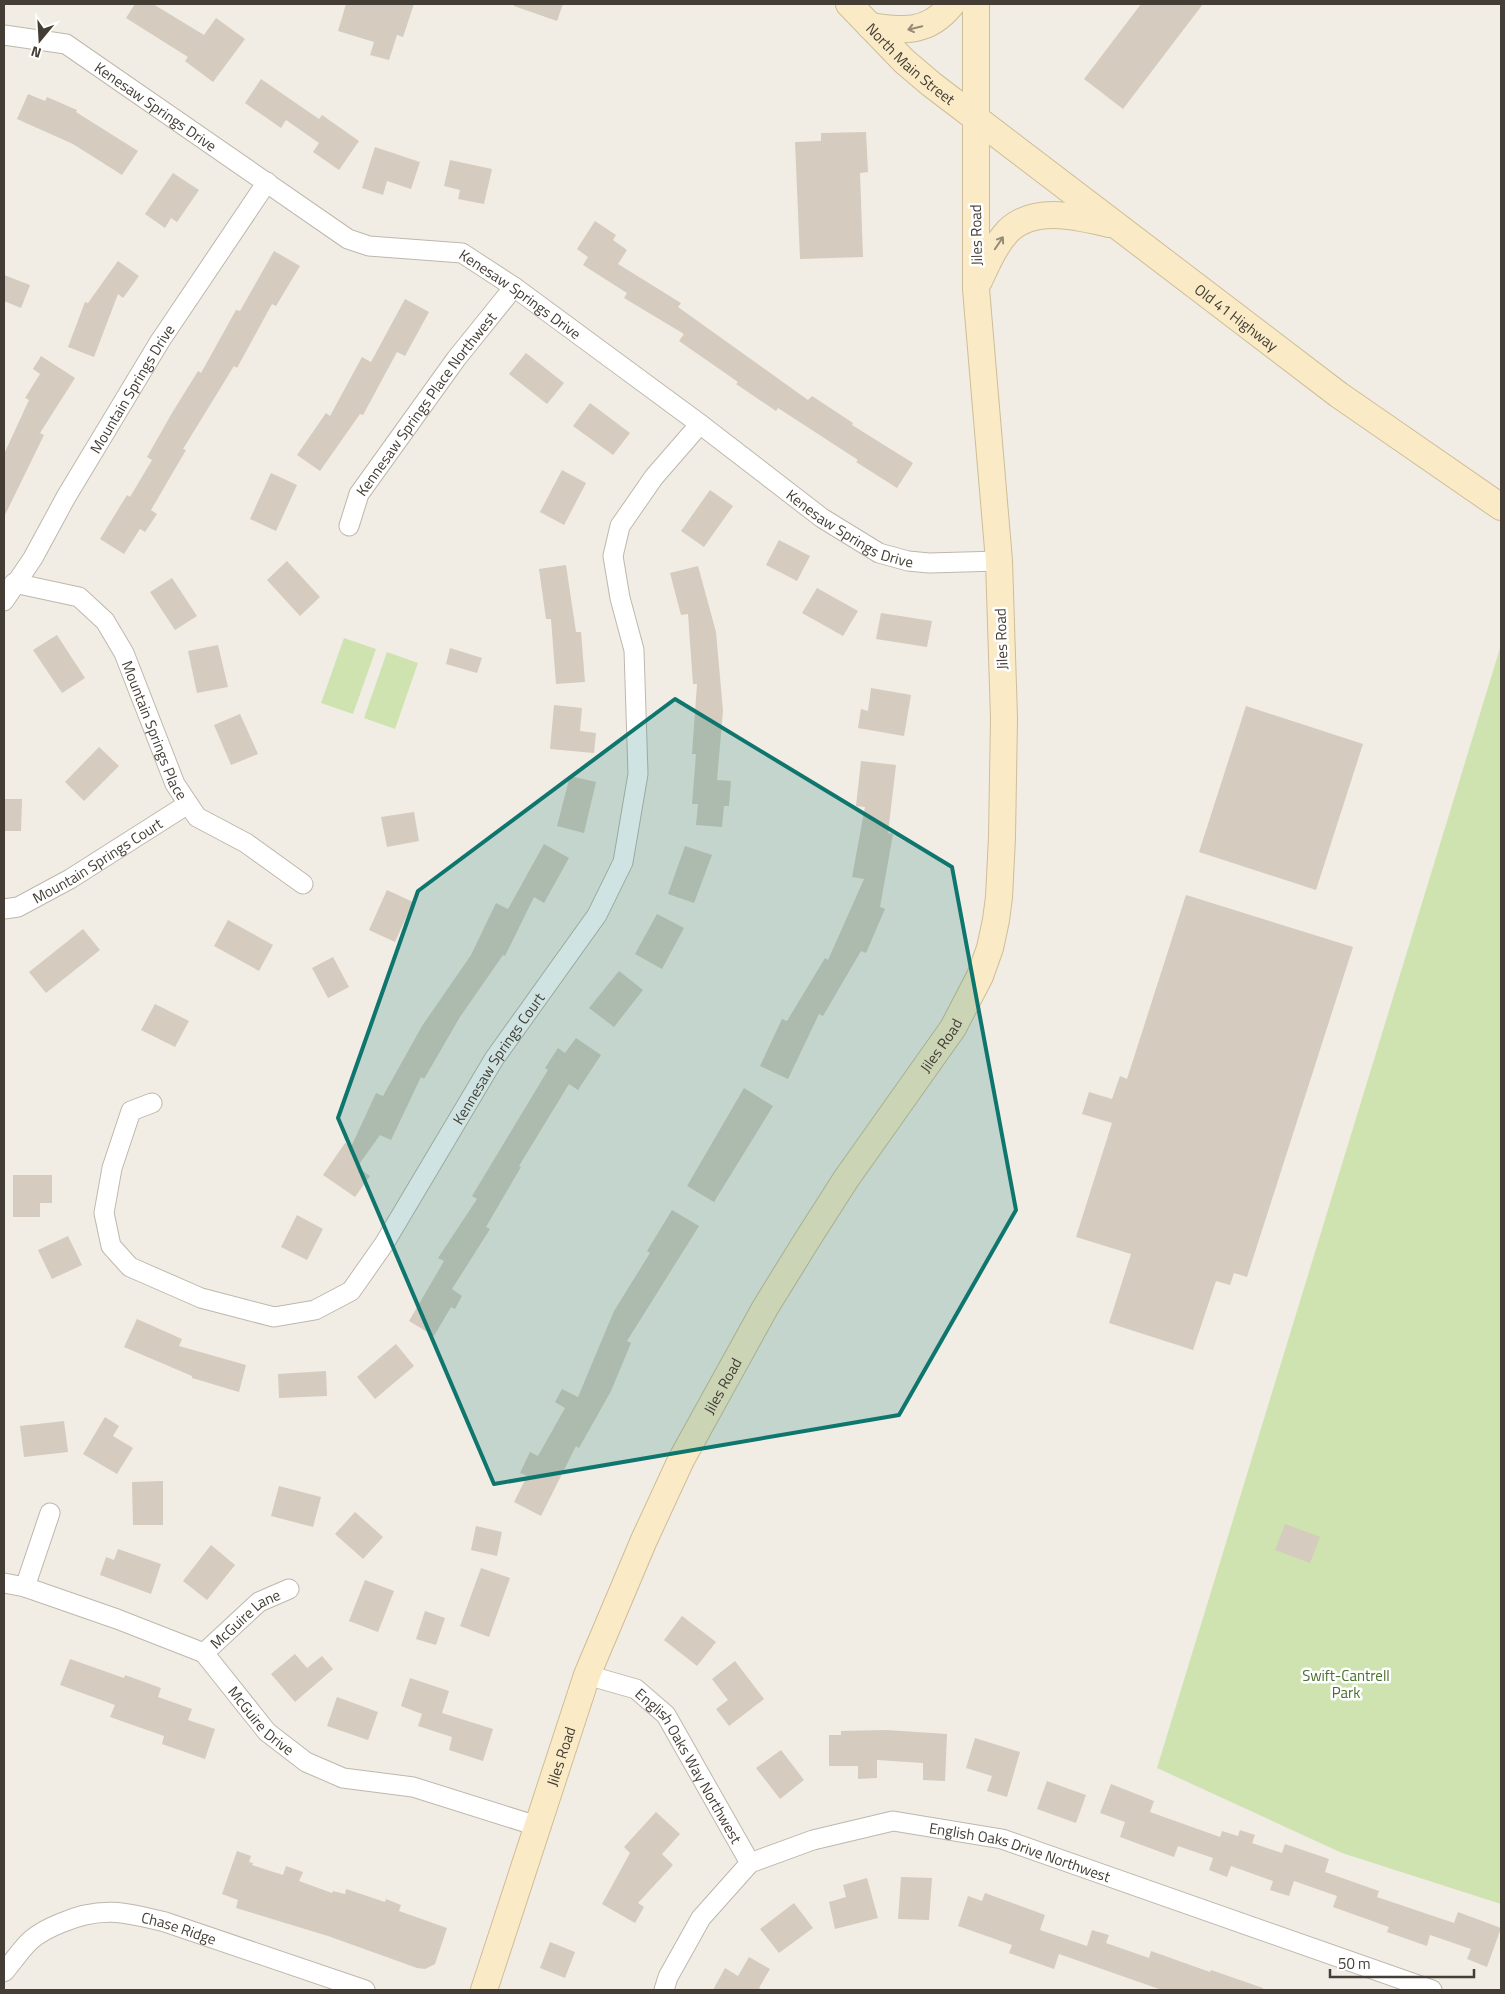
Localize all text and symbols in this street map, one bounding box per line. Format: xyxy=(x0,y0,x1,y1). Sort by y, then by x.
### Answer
north arrow xyxy=(15,15,65,65)
street label: North Main Street xyxy=(861,17,961,111)
one-way arrow xyxy=(907,24,923,33)
text: N xyxy=(28,41,44,64)
street label: Kenesaw Springs Drive xyxy=(90,56,222,157)
street label: Jiles Road xyxy=(964,204,988,266)
one-way arrow xyxy=(994,237,1004,251)
street label: Kenesaw Springs Drive xyxy=(455,243,586,344)
street label: Old 41 Highway xyxy=(1190,278,1283,356)
street label: Kennesaw Springs Place Northwest xyxy=(350,306,502,500)
street label: Mountain Springs Drive xyxy=(84,319,180,457)
street label: Kenesaw Springs Drive xyxy=(782,483,914,573)
street label: Jiles Road xyxy=(988,608,1014,670)
street label: Mountain Springs Place xyxy=(116,657,194,804)
street label: Mountain Springs Court xyxy=(28,811,167,909)
street label: Kennesaw Springs Court xyxy=(446,987,550,1129)
street label: Jiles Road xyxy=(914,1014,968,1077)
street label: Jiles Road xyxy=(697,1353,747,1418)
street label: McGuire Lane xyxy=(204,1583,284,1654)
park label: Swift-Cantrell Park xyxy=(1302,1664,1390,1704)
street label: McGuire Drive xyxy=(223,1681,299,1761)
street label: English Oaks Way Northwest xyxy=(630,1682,748,1848)
street label: Jiles Road xyxy=(540,1723,581,1789)
street label: English Oaks Drive Northwest xyxy=(928,1816,1114,1888)
street label: Chase Ridge xyxy=(139,1905,220,1950)
scale bar xyxy=(1330,1946,1474,1978)
text: 50 m xyxy=(1338,1952,1371,1975)

